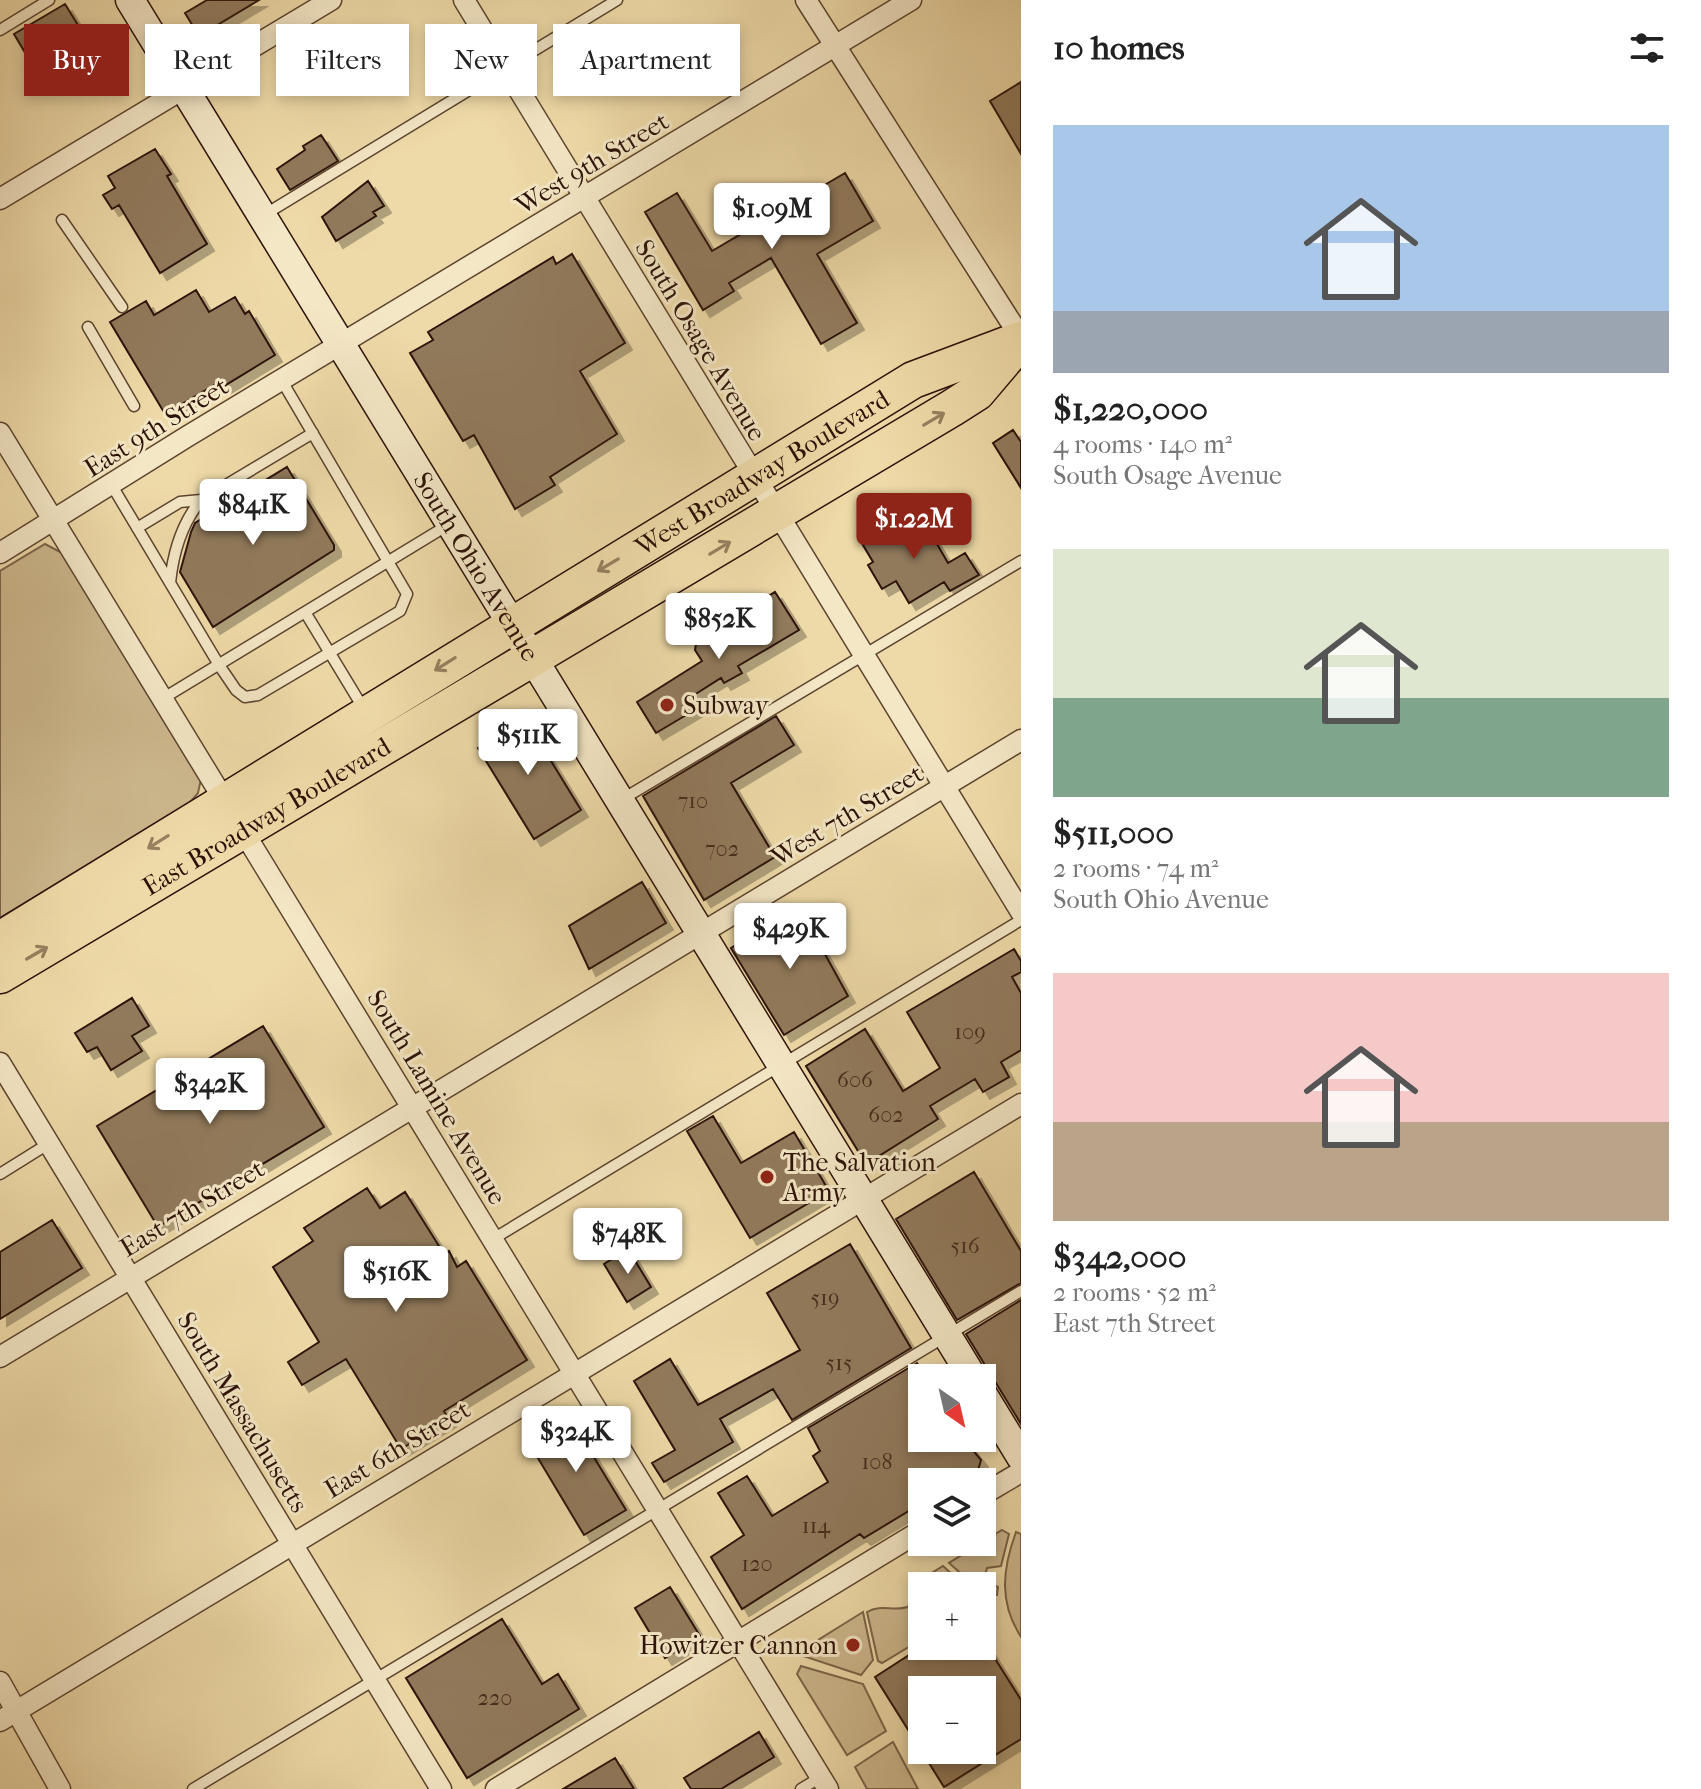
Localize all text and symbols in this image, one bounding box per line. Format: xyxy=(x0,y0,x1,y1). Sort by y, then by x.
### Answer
chip: Buy xyxy=(24,24,129,96)
chip: Rent xyxy=(145,24,260,96)
chip: Filters xyxy=(276,24,409,96)
chip: New xyxy=(425,24,537,96)
chip: Apartment xyxy=(553,24,740,96)
icon: filters xyxy=(1625,26,1669,70)
text: 10 homes xyxy=(1053,28,1184,68)
street label: West 9th Street xyxy=(509,105,675,222)
icon: home xyxy=(1289,177,1433,321)
pin: $1.09M xyxy=(707,183,837,251)
text: $1.09M xyxy=(732,193,812,224)
street label: South Osage Avenue xyxy=(628,234,773,446)
street label: East 9th Street xyxy=(78,370,235,484)
street label: West Broadway Boulevard xyxy=(629,383,896,563)
text: $1,220,000 xyxy=(1053,389,1208,429)
one-way arrow xyxy=(922,410,945,426)
text: 4 rooms · 140 m² xyxy=(1053,429,1232,460)
text: South Osage Avenue xyxy=(1053,460,1282,491)
street label: South Ohio Avenue xyxy=(407,466,546,667)
pin: $841K xyxy=(197,479,309,547)
text: $841K xyxy=(218,489,288,520)
pin: $1.22M xyxy=(849,493,979,561)
text: $1.22M xyxy=(874,503,954,534)
one-way arrow xyxy=(708,539,731,555)
one-way arrow xyxy=(597,557,620,573)
pin: $852K xyxy=(663,593,775,661)
icon: home xyxy=(1289,601,1433,745)
text: $852K xyxy=(684,603,754,634)
one-way arrow xyxy=(434,657,457,673)
place label: Subway xyxy=(683,690,770,721)
marker: Subway xyxy=(658,696,676,714)
pin: $511K xyxy=(472,709,584,777)
text: $511K xyxy=(496,719,560,750)
street label: East Broadway Boulevard xyxy=(137,731,397,903)
street label: West 7th Street xyxy=(765,758,929,873)
house number: 710 xyxy=(678,788,708,814)
text: $511,000 xyxy=(1053,813,1174,853)
one-way arrow xyxy=(147,834,170,850)
house number: 702 xyxy=(705,836,739,862)
text: 2 rooms · 74 m² xyxy=(1053,853,1218,884)
text: South Ohio Avenue xyxy=(1053,884,1269,915)
pin: $429K xyxy=(734,903,846,971)
text: $429K xyxy=(752,913,828,944)
one-way arrow xyxy=(25,945,48,961)
street label: South Lamine Avenue xyxy=(360,984,513,1210)
house number: 109 xyxy=(954,1019,986,1045)
icon: home xyxy=(1289,1025,1433,1169)
pin: $342K xyxy=(154,1058,266,1126)
house number: 606 xyxy=(837,1067,873,1093)
text: $342K xyxy=(174,1068,246,1099)
house number: 602 xyxy=(868,1102,904,1128)
place label: The Salvation Army xyxy=(782,1147,936,1208)
street label: East 7th Street xyxy=(114,1153,271,1264)
marker: The Salvation Army xyxy=(758,1168,776,1186)
pin: $748K xyxy=(572,1208,684,1276)
text: $748K xyxy=(591,1218,665,1249)
house number: 516 xyxy=(950,1233,980,1259)
text: $342,000 xyxy=(1053,1237,1187,1277)
pin: $516K xyxy=(340,1246,452,1314)
text: $516K xyxy=(362,1256,430,1287)
text: 2 rooms · 52 m² xyxy=(1053,1277,1216,1308)
house number: 519 xyxy=(811,1285,839,1311)
street label: South Massachusetts xyxy=(170,1306,315,1518)
text: East 7th Street xyxy=(1053,1308,1216,1339)
house number: 515 xyxy=(826,1350,852,1376)
north arrow xyxy=(908,1364,996,1452)
map controls xyxy=(908,1364,996,1764)
street label: East 6th Street xyxy=(319,1393,476,1505)
pin: $324K xyxy=(520,1406,632,1474)
text: $324K xyxy=(540,1416,612,1447)
house number: 108 xyxy=(862,1449,892,1475)
button: layers xyxy=(908,1468,996,1556)
house number: 114 xyxy=(802,1513,831,1539)
house number: 120 xyxy=(741,1551,773,1577)
button: + xyxy=(908,1572,996,1660)
place label: Howitzer Cannon xyxy=(639,1630,837,1661)
marker: Howitzer Cannon xyxy=(844,1636,862,1654)
button: − xyxy=(908,1676,996,1764)
house number: 220 xyxy=(478,1685,512,1711)

